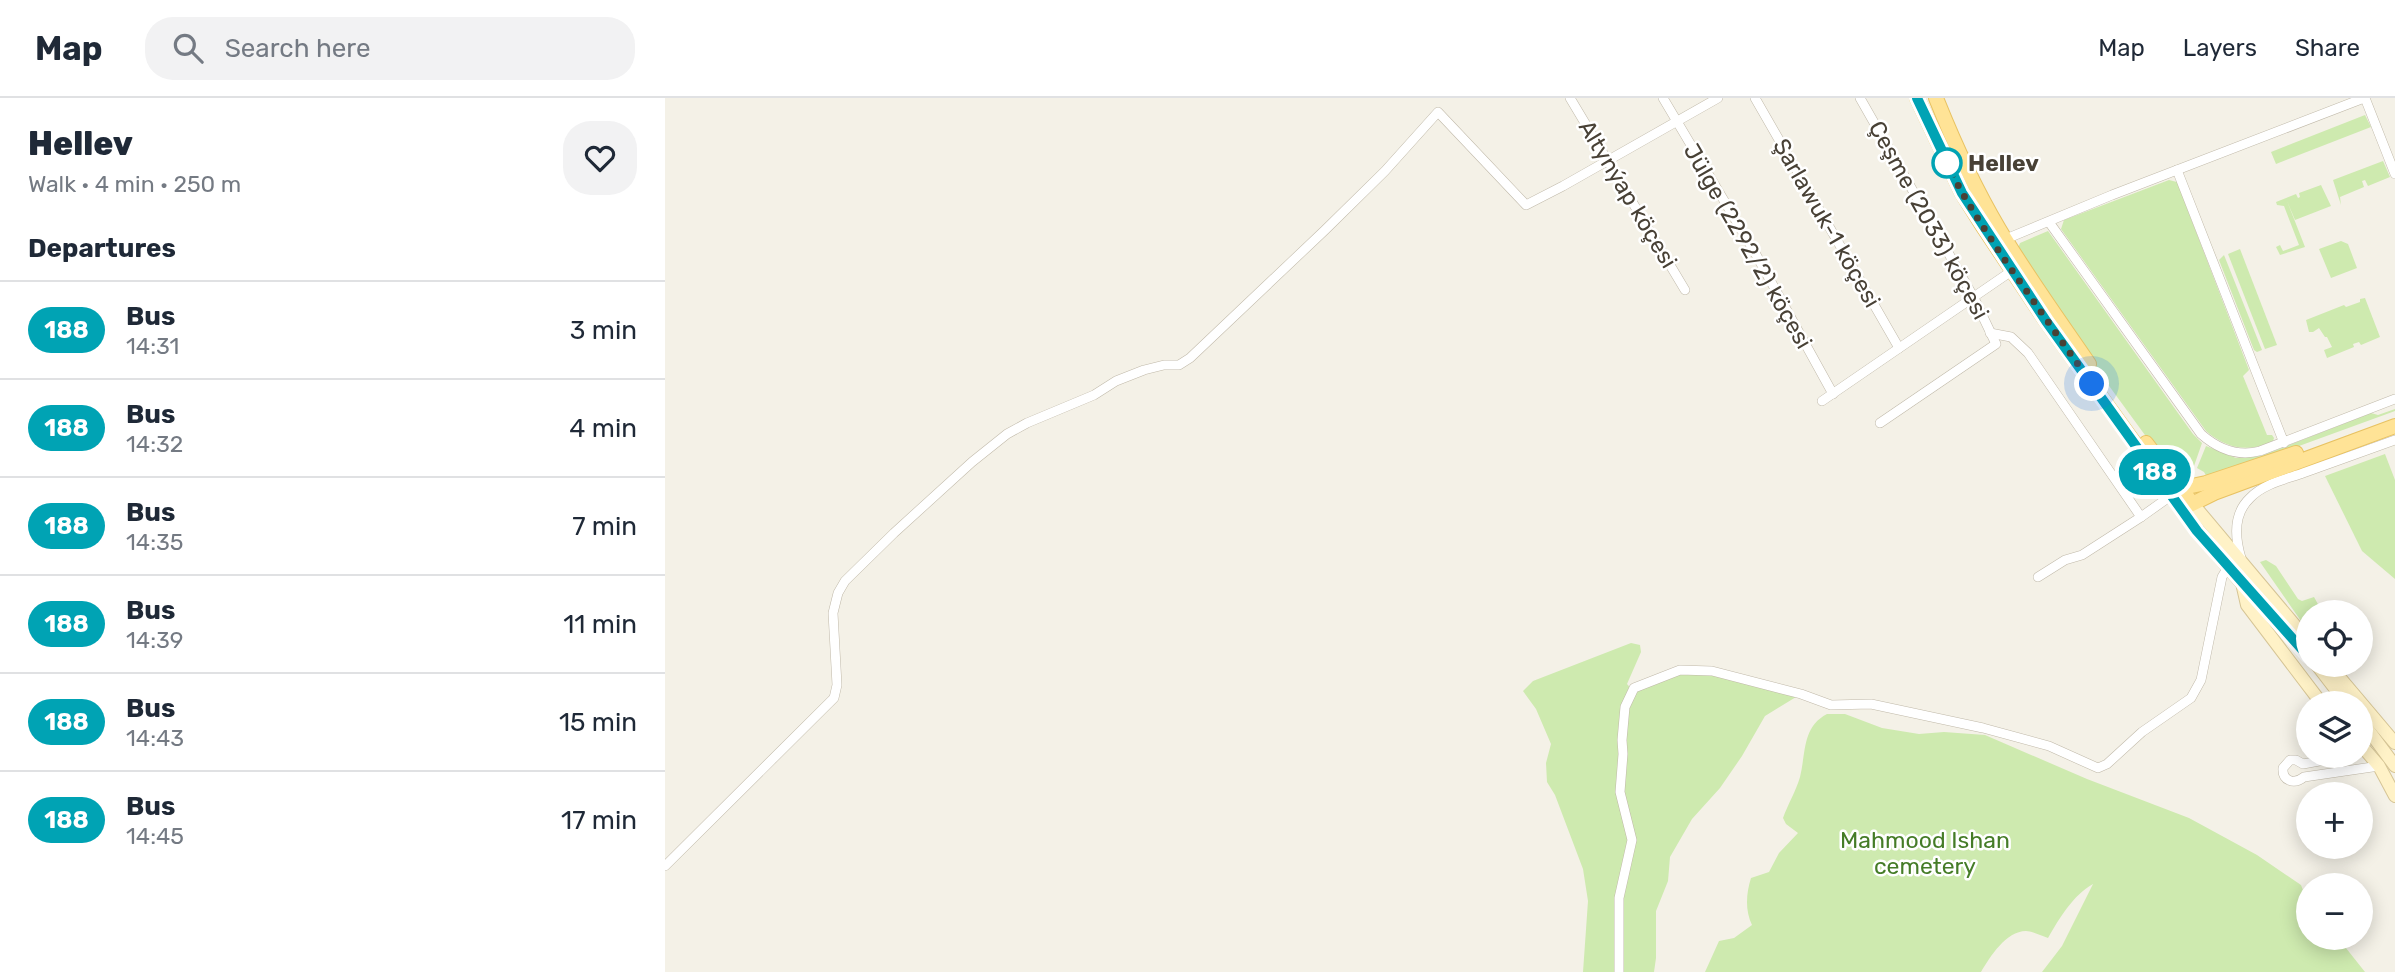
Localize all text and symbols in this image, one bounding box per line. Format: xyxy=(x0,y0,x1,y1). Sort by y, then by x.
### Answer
search box xyxy=(145,17,635,80)
text: Map xyxy=(35,29,103,68)
icon: search xyxy=(169,29,207,67)
text: Search here xyxy=(225,33,370,64)
text: Map xyxy=(2098,34,2145,62)
text: Layers xyxy=(2183,34,2257,62)
text: Share xyxy=(2295,34,2360,62)
street label: Altynýap köçesi xyxy=(1573,115,1683,273)
street label: Çeşme (2033) köçesi xyxy=(1863,116,1995,324)
button: heart xyxy=(563,121,637,195)
text: Hellev xyxy=(28,124,133,163)
street label: Şarlawuk-1 köçesi xyxy=(1767,134,1887,312)
street label: Jülge (2292/2) köçesi xyxy=(1678,138,1818,354)
marker: Hellev xyxy=(1932,148,1962,178)
place label: Hellev xyxy=(1968,149,2039,177)
text: Walk · 4 min · 250 m xyxy=(28,170,241,198)
text: Departures xyxy=(28,233,176,264)
text: Bus xyxy=(126,301,175,332)
text: 3 min xyxy=(570,315,637,346)
text: 188 xyxy=(44,316,89,344)
text: 14:31 xyxy=(126,332,179,360)
your location xyxy=(2074,366,2109,401)
text: Bus xyxy=(126,399,175,430)
text: 4 min xyxy=(569,413,637,444)
text: 188 xyxy=(44,414,89,442)
text: 14:32 xyxy=(126,430,183,458)
line badge: 188 xyxy=(2115,449,2195,495)
text: 188 xyxy=(2133,458,2177,486)
text: Bus xyxy=(126,497,175,528)
text: 7 min xyxy=(572,511,637,542)
text: 188 xyxy=(44,512,89,540)
text: 14:35 xyxy=(126,528,184,556)
text: Bus xyxy=(126,595,175,626)
map controls xyxy=(2296,600,2373,950)
button: locate xyxy=(2296,600,2373,677)
text: 11 min xyxy=(563,609,637,640)
text: 188 xyxy=(44,610,89,638)
text: 14:39 xyxy=(126,626,183,654)
button: layers xyxy=(2296,691,2373,768)
text: Bus xyxy=(126,693,175,724)
text: 15 min xyxy=(559,707,637,738)
text: 188 xyxy=(44,708,89,736)
text: 14:43 xyxy=(126,724,184,752)
button: + xyxy=(2296,782,2373,859)
text: Bus xyxy=(126,791,175,822)
text: 17 min xyxy=(561,805,637,836)
text: 188 xyxy=(44,806,89,834)
text: 14:45 xyxy=(126,822,184,850)
park label: Mahmood Ishan cemetery xyxy=(1840,826,2010,880)
button: − xyxy=(2296,873,2373,950)

